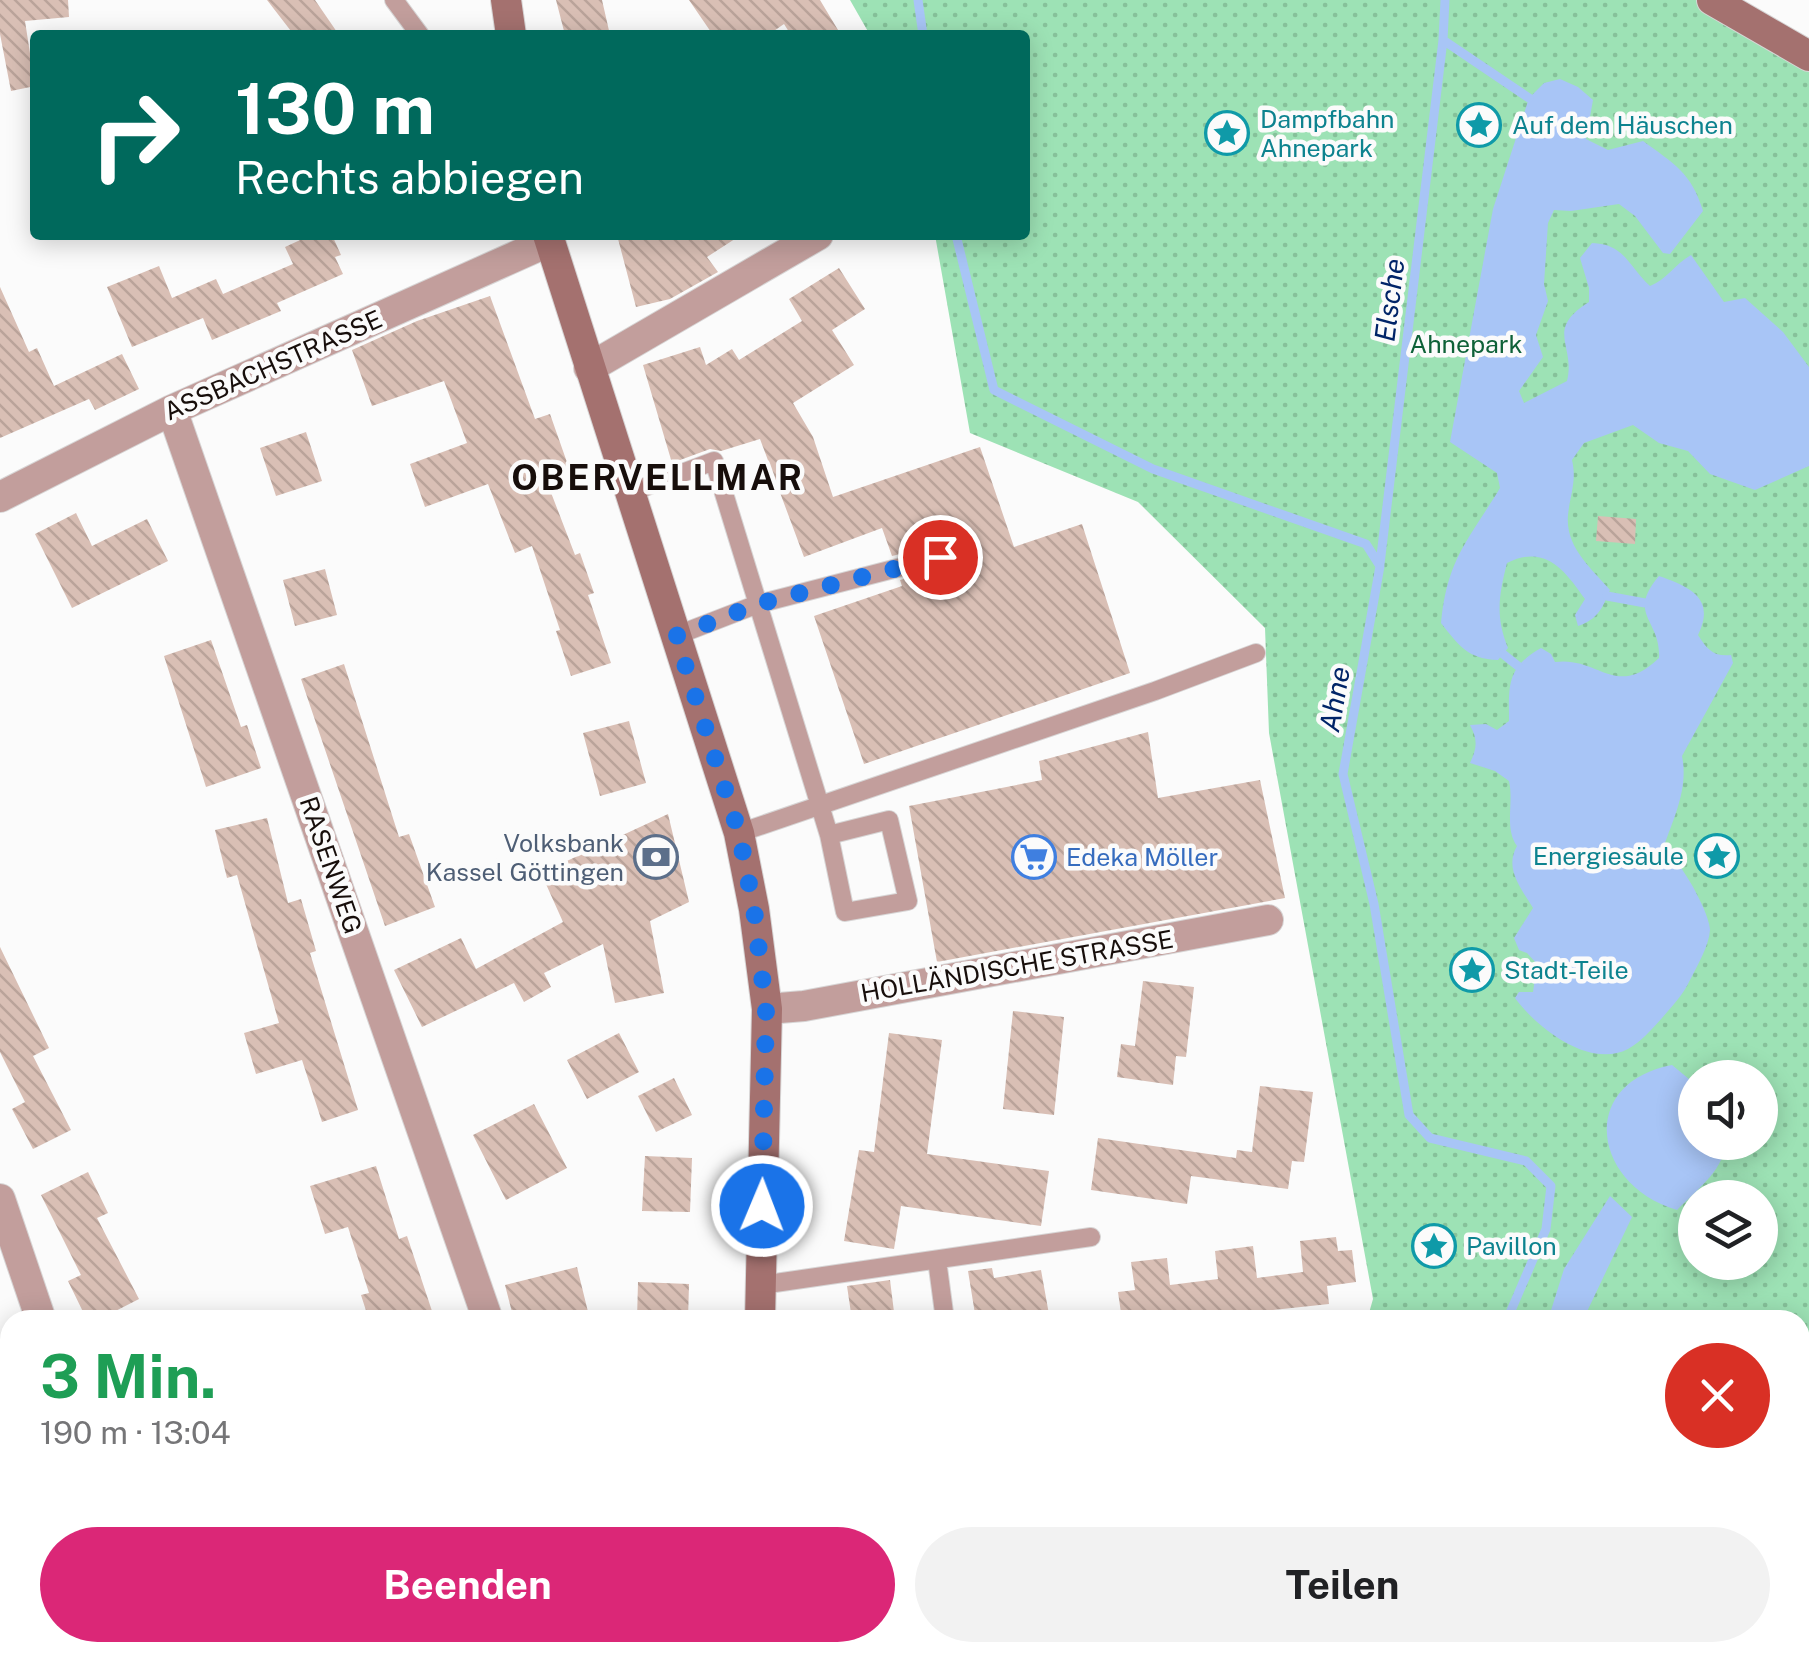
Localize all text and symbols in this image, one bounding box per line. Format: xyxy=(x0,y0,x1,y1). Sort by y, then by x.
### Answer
text: 130 m xyxy=(235,67,435,150)
icon: right xyxy=(70,70,200,200)
place icon: Auf dem Häuschen xyxy=(1456,102,1502,148)
place label: Dampfbahn Ahnepark xyxy=(1260,104,1395,163)
place icon: Dampfbahn Ahnepark xyxy=(1204,110,1250,156)
place label: Auf dem Häuschen xyxy=(1512,110,1733,140)
text: Rechts abbiegen xyxy=(235,151,584,204)
water label: Elsche xyxy=(1368,257,1410,343)
street label: ASSBACHSTRASSE xyxy=(159,303,387,427)
park label: Ahnepark xyxy=(1409,329,1523,359)
district label: OBERVELLMAR xyxy=(511,457,805,498)
pin xyxy=(898,515,983,600)
icon: arrive xyxy=(913,530,968,585)
water label: Ahne xyxy=(1312,664,1356,734)
street label: RASENWEG xyxy=(294,792,368,938)
place label: Volksbank Kassel Göttingen xyxy=(426,828,624,887)
place icon: Energiesäule xyxy=(1694,833,1740,879)
bank icon: Volksbank Kassel Göttingen xyxy=(633,834,679,880)
supermarket icon: Edeka Möller xyxy=(1011,834,1057,880)
place label: Energiesäule xyxy=(1533,841,1684,871)
place label: Edeka Möller xyxy=(1066,842,1218,872)
street label: HOLLÄNDISCHE STRASSE xyxy=(858,924,1176,1008)
place icon: Stadt-Teile xyxy=(1449,947,1495,993)
place label: Stadt-Teile xyxy=(1504,955,1629,985)
map controls xyxy=(1678,1060,1778,1280)
button: sound xyxy=(1678,1060,1778,1160)
position arrow xyxy=(710,1154,814,1258)
button: layers xyxy=(1678,1180,1778,1280)
place icon: Pavillon xyxy=(1411,1223,1457,1269)
place label: Pavillon xyxy=(1466,1231,1557,1261)
text: 3 Min. xyxy=(40,1341,216,1412)
button: close xyxy=(1665,1343,1770,1448)
text: 190 m · 13:04 xyxy=(40,1414,231,1451)
button: Beenden xyxy=(40,1527,895,1642)
button: Teilen xyxy=(915,1527,1770,1642)

